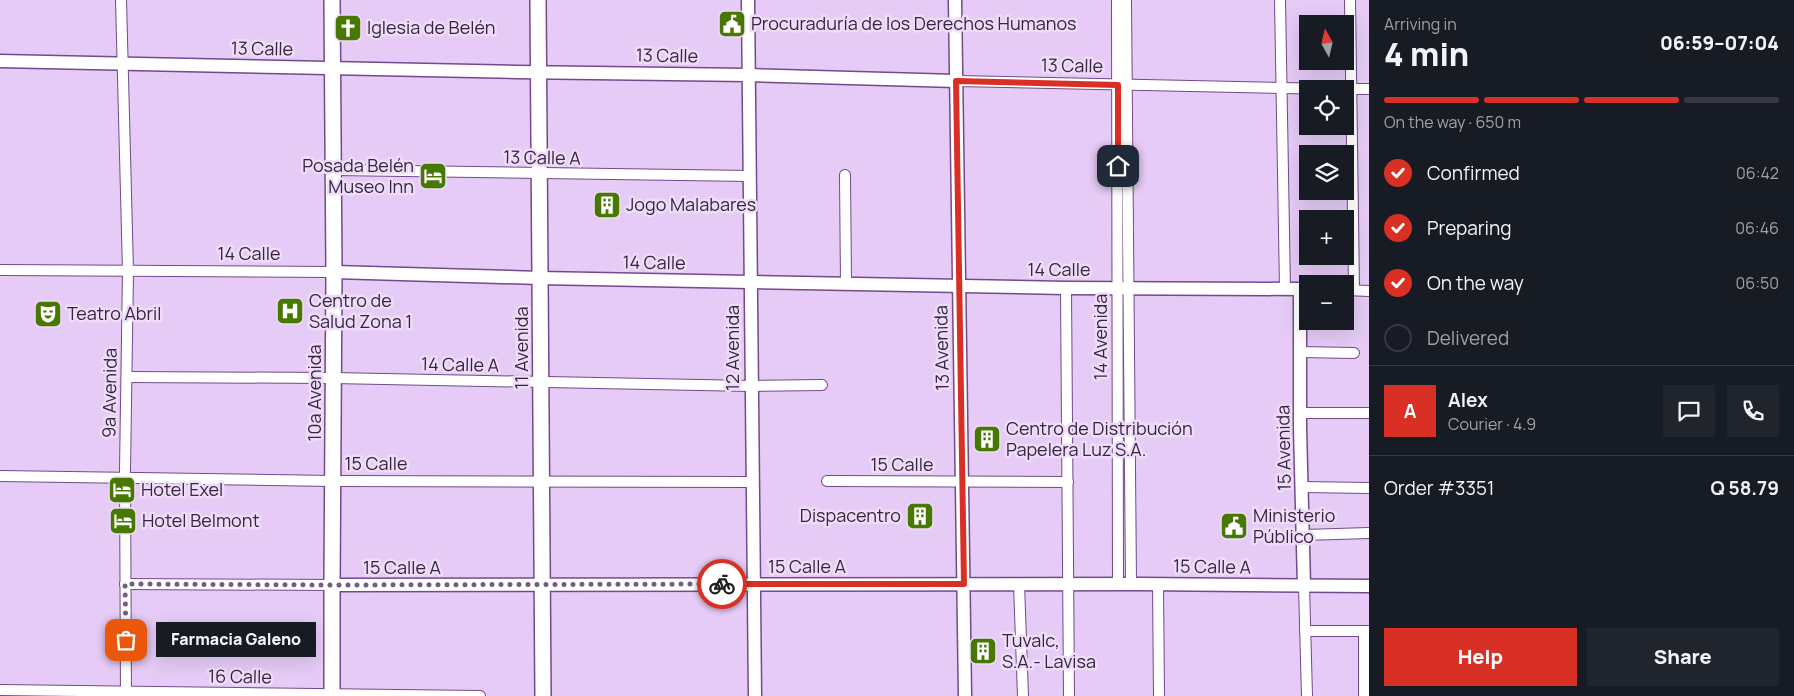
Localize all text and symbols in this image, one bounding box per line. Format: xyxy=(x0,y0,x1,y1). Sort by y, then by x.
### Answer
public building icon: Procuraduría de los Derechos Humanos xyxy=(717,9,747,39)
place label: Procuraduría de los Derechos Humanos xyxy=(751,11,1076,35)
church icon: Iglesia de Belén xyxy=(333,13,363,43)
text: Arriving in xyxy=(1384,13,1457,35)
place label: Iglesia de Belén xyxy=(367,15,495,39)
north arrow xyxy=(1299,15,1354,70)
map controls xyxy=(1299,15,1354,330)
text: 06:59–07:04 xyxy=(1660,30,1779,56)
text: 4 min xyxy=(1384,32,1469,76)
street label: 13 Calle xyxy=(231,35,293,61)
street label: 13 Calle xyxy=(636,42,698,68)
street label: 13 Calle xyxy=(1041,52,1103,78)
button: locate xyxy=(1299,80,1354,135)
text: On the way · 650 m xyxy=(1384,111,1521,133)
street label: 13 Calle A xyxy=(503,144,582,170)
pin xyxy=(1097,145,1139,187)
button: layers xyxy=(1299,145,1354,200)
icon: home xyxy=(1104,152,1132,180)
place label: Posada Belén Museo Inn xyxy=(302,153,414,198)
icon: check xyxy=(1384,159,1412,187)
text: Confirmed xyxy=(1427,160,1520,186)
hotel icon: Posada Belén Museo Inn xyxy=(418,161,448,191)
text: 06:42 xyxy=(1736,162,1779,184)
building icon: Jogo Malabares xyxy=(592,190,622,220)
place label: Jogo Malabares xyxy=(626,192,756,216)
button: + xyxy=(1299,210,1354,265)
icon: check xyxy=(1384,214,1412,242)
text: Preparing xyxy=(1427,215,1512,241)
text: 06:46 xyxy=(1735,217,1779,239)
street label: 14 Calle xyxy=(217,241,281,265)
street label: 14 Calle xyxy=(622,249,686,275)
street label: 14 Calle xyxy=(1027,257,1091,281)
icon: check xyxy=(1384,269,1412,297)
text: On the way xyxy=(1427,270,1524,296)
text: 06:50 xyxy=(1736,272,1779,294)
button: − xyxy=(1299,275,1354,330)
place label: Centro de Salud Zona 1 xyxy=(309,288,412,333)
street label: 14 Avenida xyxy=(1088,294,1112,380)
hospital icon: Centro de Salud Zona 1 xyxy=(275,296,305,326)
theatre icon: Teatro Abril xyxy=(33,299,63,329)
place label: Teatro Abril xyxy=(67,301,161,325)
street label: 12 Avenida xyxy=(720,305,744,391)
street label: 13 Avenida xyxy=(928,305,954,391)
street label: 11 Avenida xyxy=(509,307,533,389)
text: Delivered xyxy=(1427,325,1509,351)
street label: 10a Avenida xyxy=(302,345,326,441)
street label: 9a Avenida xyxy=(96,348,122,438)
street label: 14 Calle A xyxy=(421,351,500,377)
button: chat xyxy=(1663,385,1715,437)
button: phone xyxy=(1727,385,1779,437)
text: Alex xyxy=(1448,387,1488,413)
text: A xyxy=(1404,398,1416,424)
street label: 15 Avenida xyxy=(1270,405,1296,491)
text: Courier · 4.9 xyxy=(1448,413,1536,435)
place label: Centro de Distribución Papelera Luz S.A. xyxy=(1006,416,1193,461)
building icon: Centro de Distribución Papelera Luz S.A. xyxy=(972,424,1002,454)
street label: 15 Calle xyxy=(345,451,407,475)
street label: 15 Calle xyxy=(871,452,933,476)
hotel icon: Hotel Exel xyxy=(107,475,137,505)
text: Order #3351 xyxy=(1384,475,1494,501)
text: Q 58.79 xyxy=(1710,475,1779,501)
place label: Hotel Exel xyxy=(141,477,223,501)
building icon: Dispacentro xyxy=(905,501,935,531)
place label: Dispacentro xyxy=(800,503,901,527)
place label: Ministerio Público xyxy=(1253,503,1335,548)
hotel icon: Hotel Belmont xyxy=(108,506,138,536)
place label: Hotel Belmont xyxy=(142,508,260,532)
public building icon: Ministerio Público xyxy=(1219,511,1249,541)
street label: 15 Calle A xyxy=(1173,553,1252,579)
street label: 15 Calle A xyxy=(768,554,847,578)
street label: 15 Calle A xyxy=(363,555,442,579)
courier xyxy=(697,559,747,609)
icon: bike xyxy=(708,570,736,598)
pin xyxy=(105,619,147,661)
callout: Farmacia Galeno xyxy=(156,622,316,658)
icon: bag xyxy=(112,626,140,654)
text: Farmacia Galeno xyxy=(171,628,301,650)
place label: Tuvalc, S.A.- Lavisa xyxy=(1002,628,1096,673)
button: Help xyxy=(1384,628,1577,686)
button: Share xyxy=(1587,628,1779,686)
building icon: Tuvalc, S.A.- Lavisa xyxy=(968,636,998,666)
street label: 16 Calle xyxy=(208,663,272,689)

